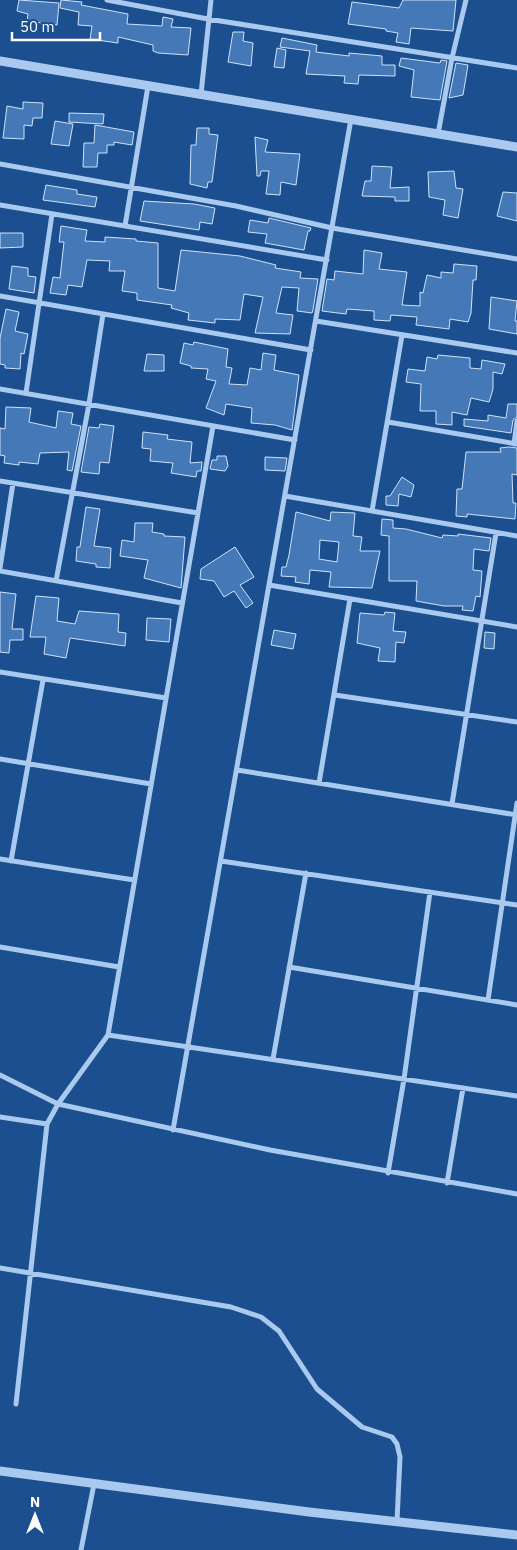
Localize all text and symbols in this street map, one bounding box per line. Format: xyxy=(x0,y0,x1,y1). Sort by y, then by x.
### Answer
scale bar xyxy=(12,10,100,42)
text: 50 m xyxy=(20,17,55,36)
north arrow xyxy=(10,1490,60,1540)
text: N xyxy=(30,1493,40,1511)

